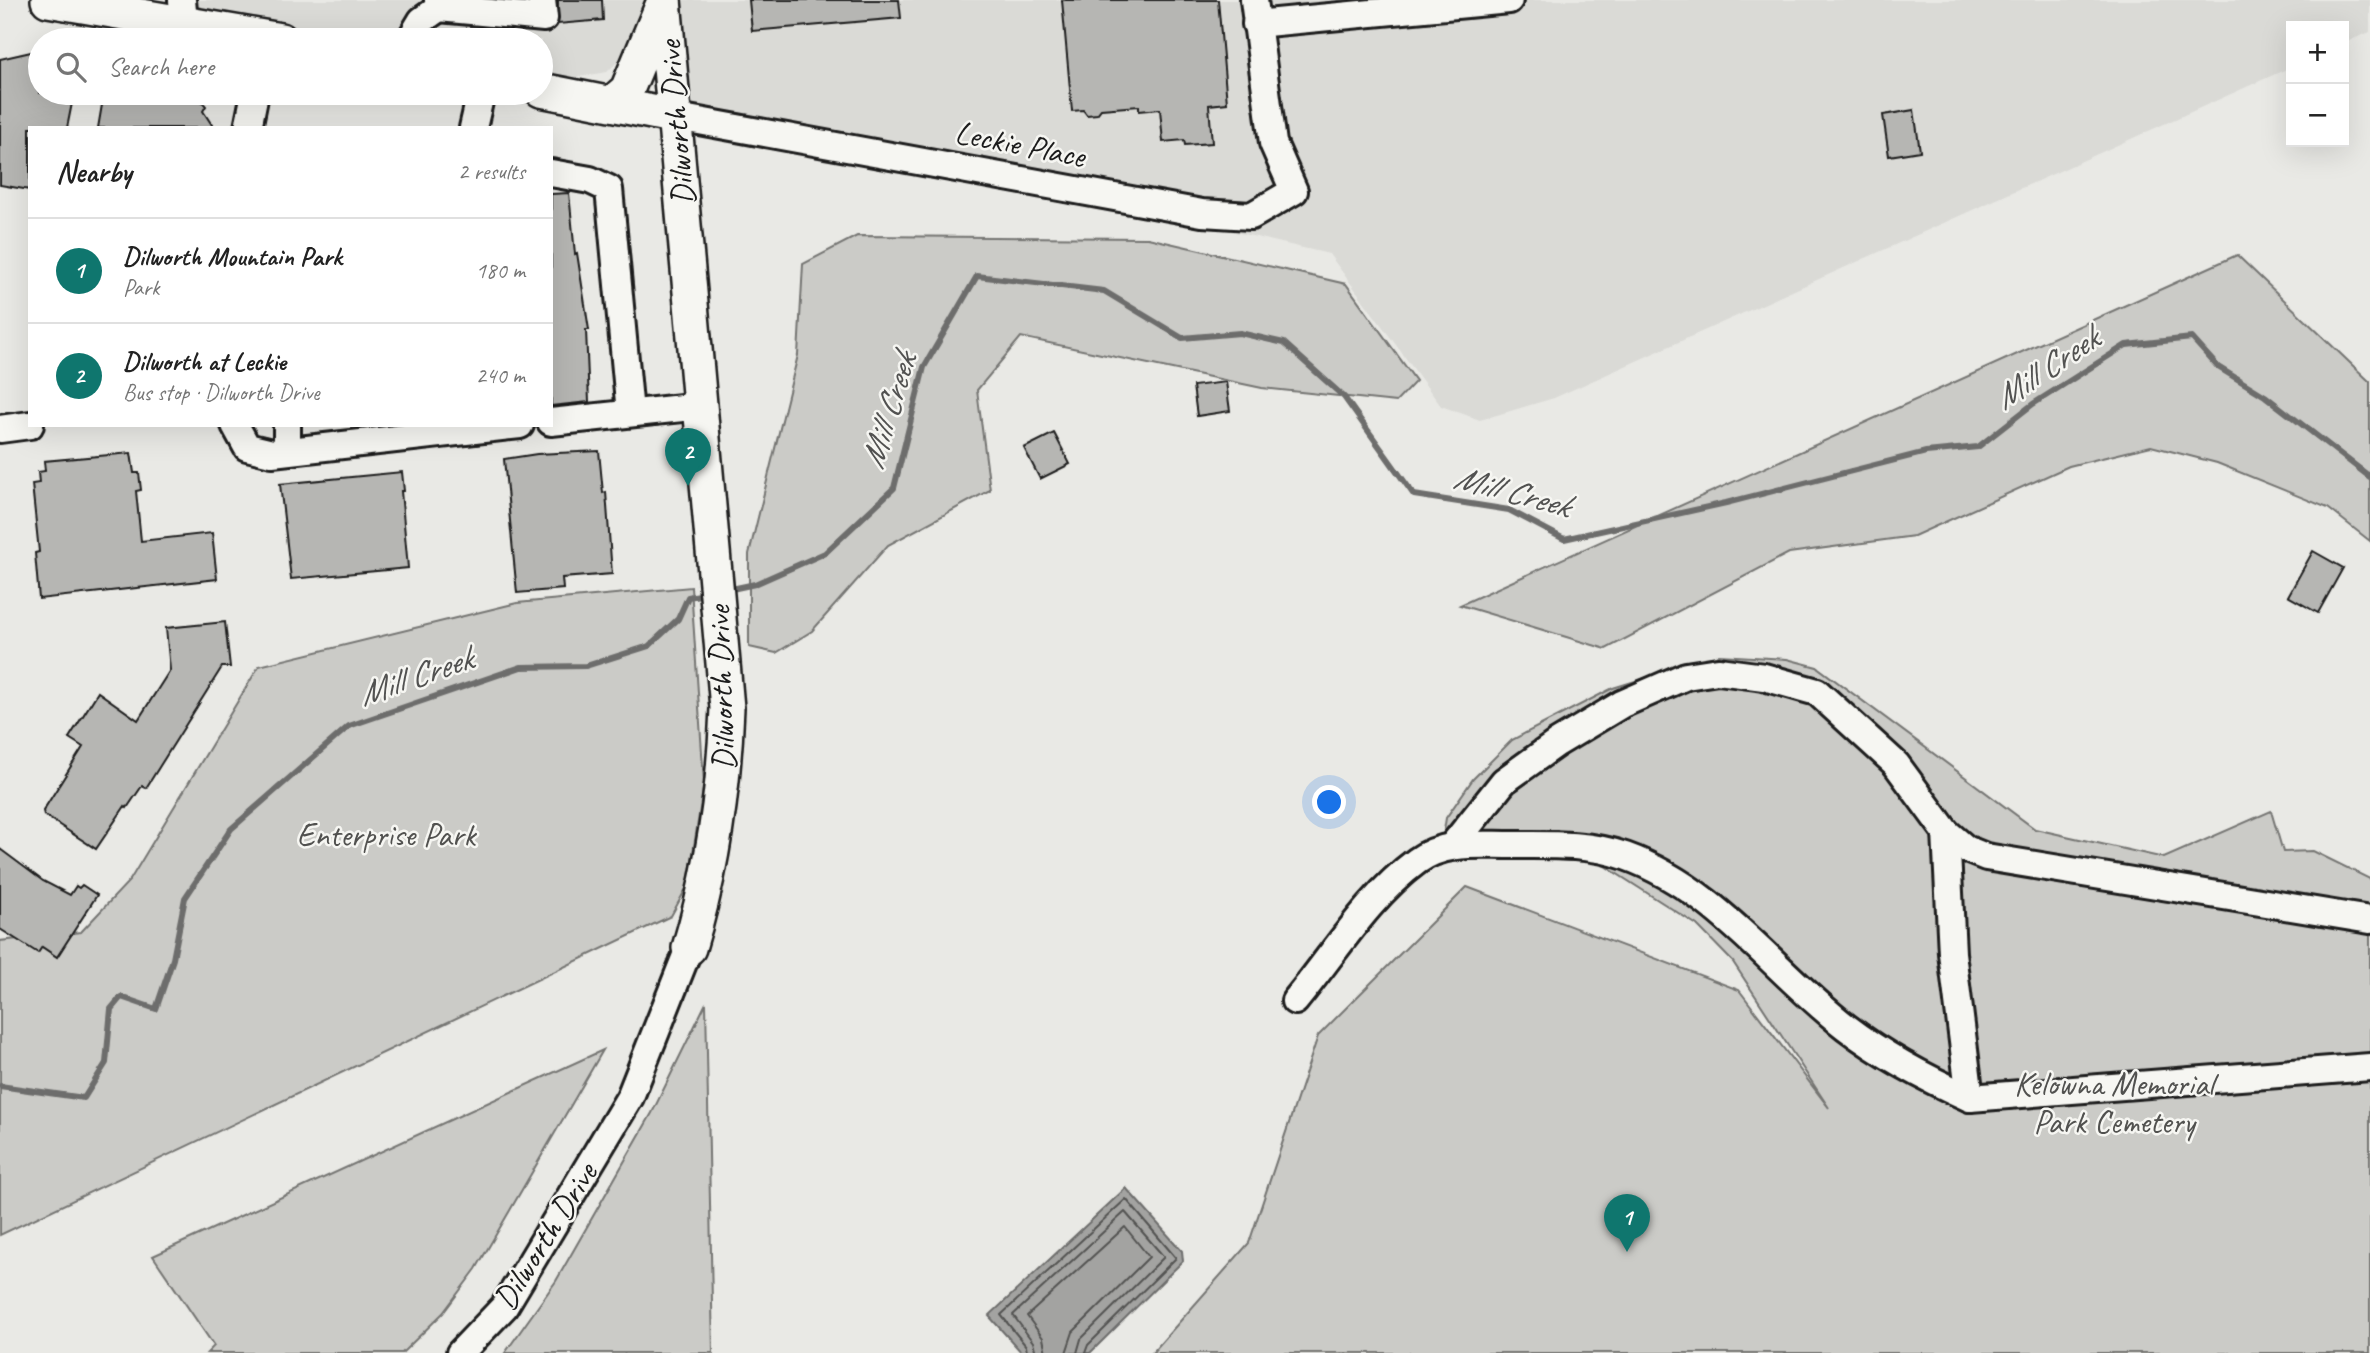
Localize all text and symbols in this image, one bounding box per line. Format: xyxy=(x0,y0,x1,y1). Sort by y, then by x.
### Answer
map controls xyxy=(2286,21,2349,147)
button: + xyxy=(2286,21,2349,84)
search box xyxy=(28,28,553,105)
street label: Dilworth Drive xyxy=(648,37,704,207)
icon: search xyxy=(52,48,90,86)
text: Search here xyxy=(108,50,214,83)
button: − xyxy=(2286,84,2349,147)
street label: Leckie Place xyxy=(952,111,1091,178)
text: Nearby xyxy=(56,153,132,191)
text: 2 results xyxy=(458,157,525,186)
text: Dilworth Mountain Park xyxy=(123,240,342,273)
text: 1 xyxy=(74,256,84,285)
text: 180 m xyxy=(476,256,525,285)
text: Park xyxy=(123,273,159,302)
water label: Mill Creek xyxy=(1985,313,2112,419)
water label: Mill Creek xyxy=(849,342,928,474)
text: Dilworth at Leckie xyxy=(123,345,286,378)
text: 2 xyxy=(74,361,84,390)
text: 240 m xyxy=(476,361,525,390)
text: Bus stop · Dilworth Drive xyxy=(123,378,320,407)
pin: 2 xyxy=(665,428,711,486)
water label: Mill Creek xyxy=(1449,454,1581,530)
street label: Dilworth Drive xyxy=(697,603,745,771)
water label: Mill Creek xyxy=(352,634,484,716)
your location xyxy=(1312,785,1346,819)
park label: Enterprise Park xyxy=(297,814,477,856)
park label: Kelowna Memorial Park Cemetery xyxy=(2014,1063,2219,1143)
street label: Dilworth Drive xyxy=(483,1153,608,1317)
pin: 1 xyxy=(1604,1194,1650,1252)

